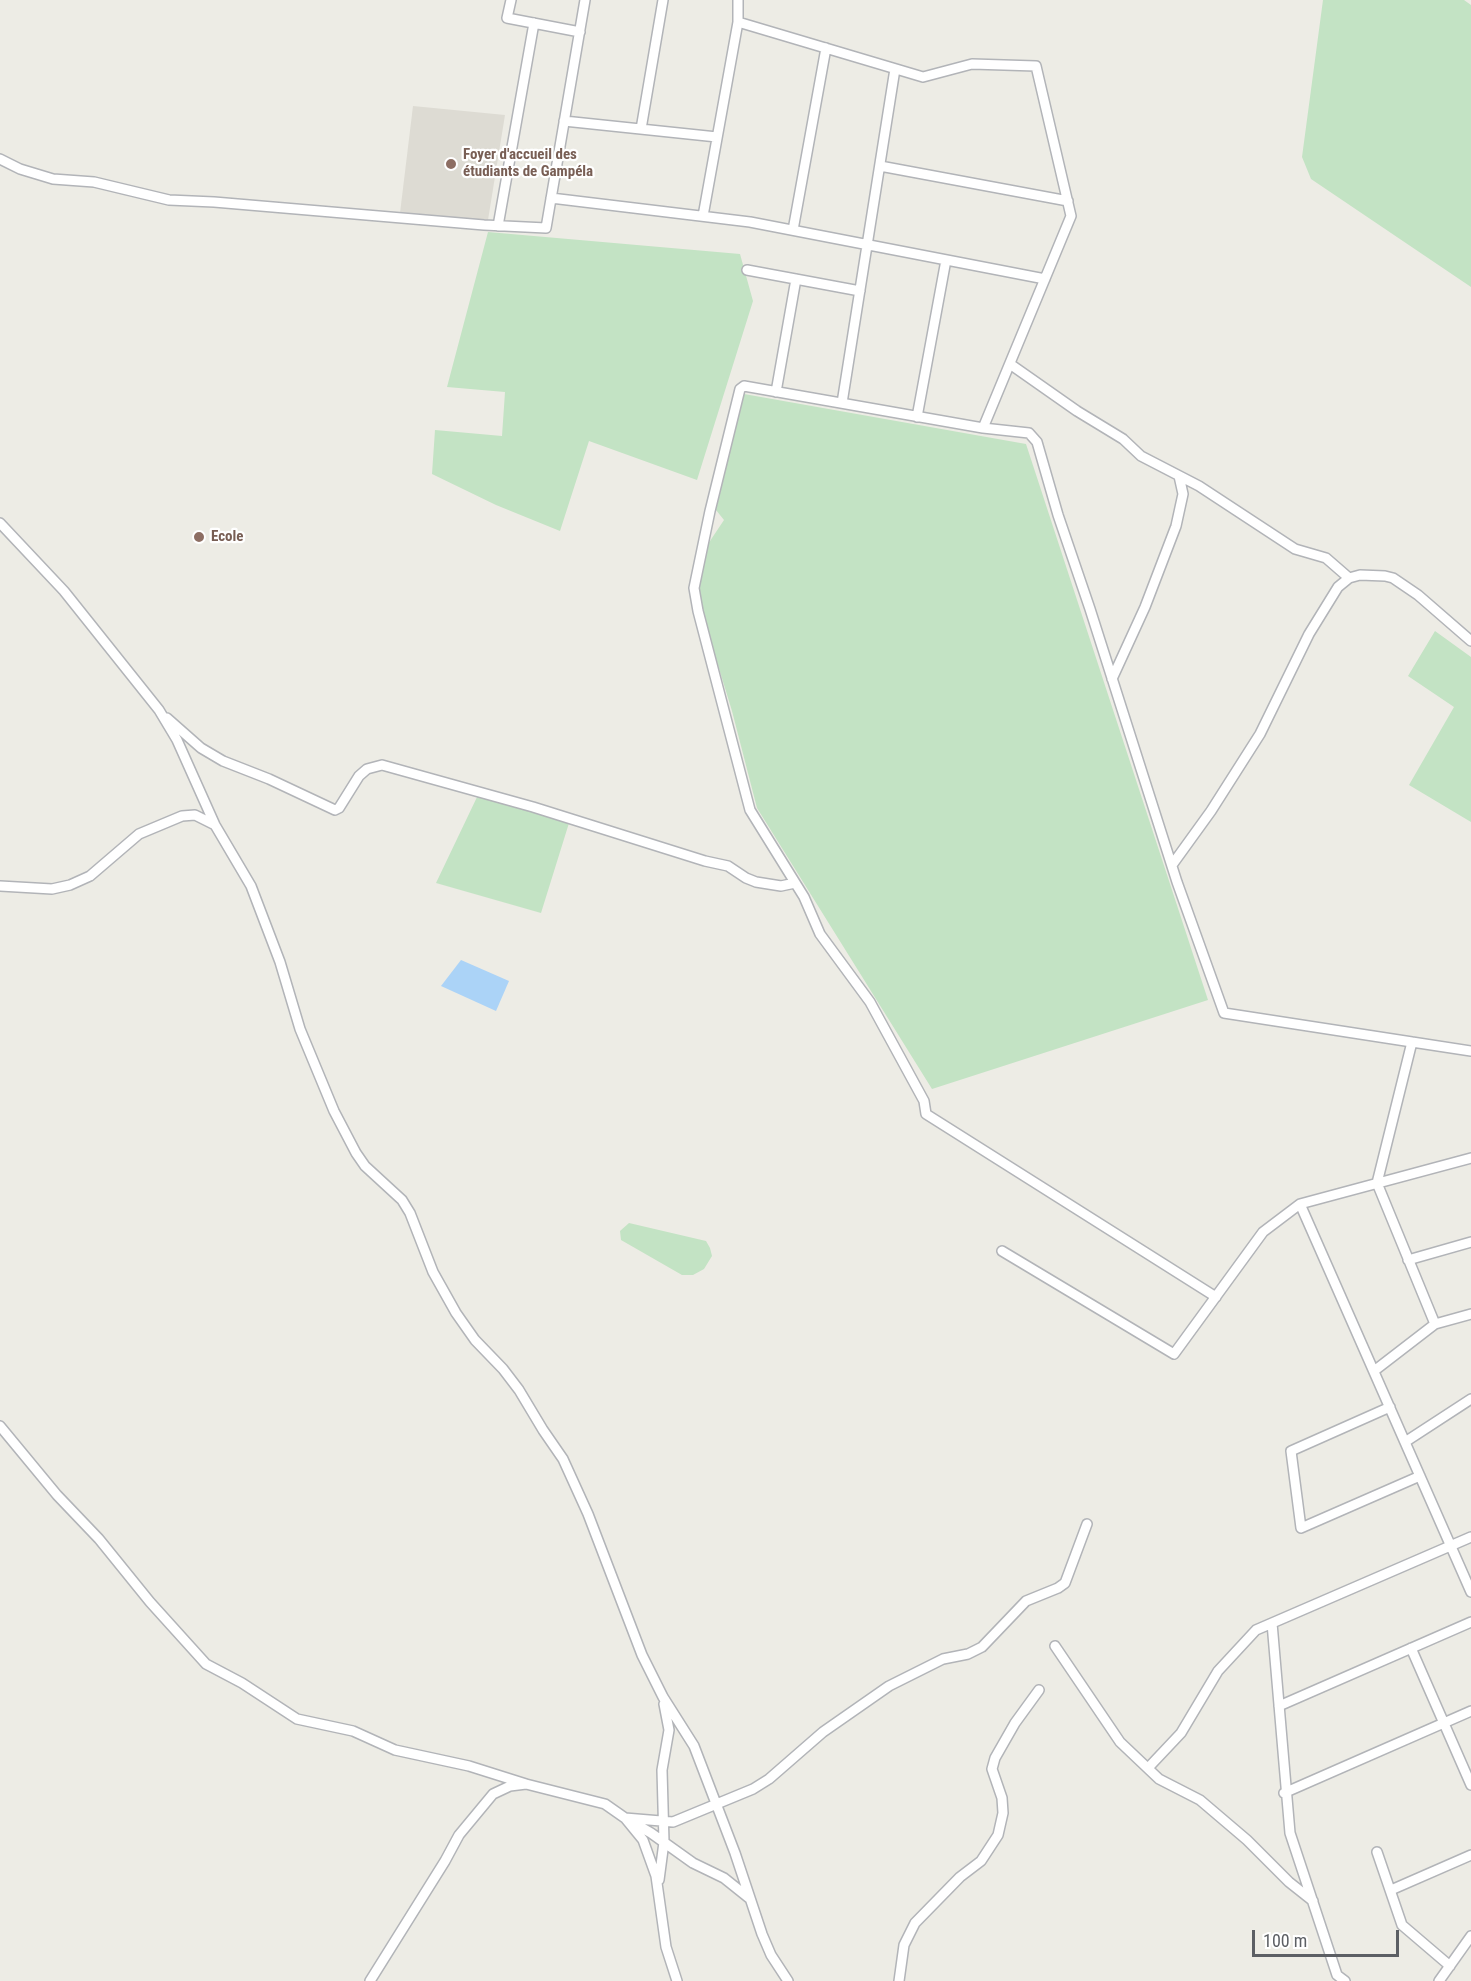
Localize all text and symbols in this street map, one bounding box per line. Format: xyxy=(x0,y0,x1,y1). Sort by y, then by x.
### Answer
place label: Foyer d'accueil des étudiants de Gampéla xyxy=(463,146,593,181)
marker: Foyer d'accueil des étudiants de Gampéla xyxy=(444,157,458,171)
place label: Ecole xyxy=(211,528,244,546)
marker: Ecole xyxy=(192,530,206,544)
scale bar xyxy=(1255,1918,1402,1956)
text: 100 m xyxy=(1263,1930,1307,1951)

